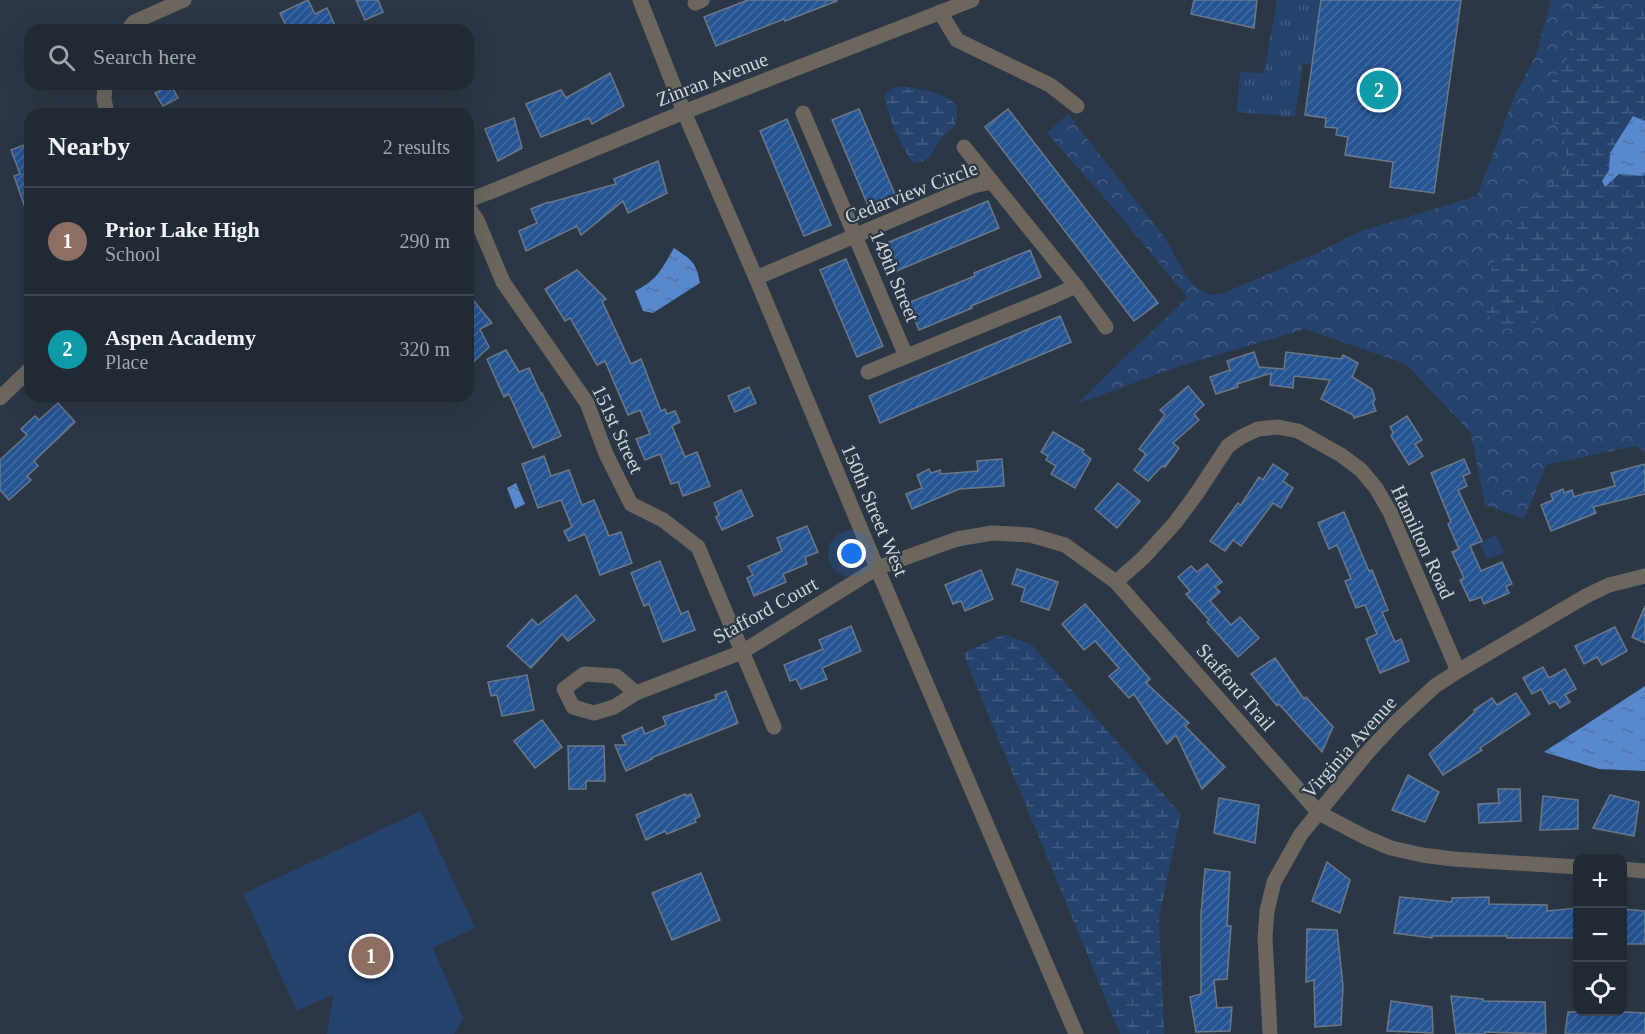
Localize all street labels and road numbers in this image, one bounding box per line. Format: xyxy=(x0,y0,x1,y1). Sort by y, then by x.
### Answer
street label: Zinran Avenue xyxy=(653,48,771,110)
street label: Cedarview Circle xyxy=(841,157,981,227)
street label: 149th Street xyxy=(866,227,924,325)
street label: 151st Street xyxy=(588,381,648,477)
street label: 150th Street West xyxy=(837,441,913,580)
street label: Hamilton Road xyxy=(1387,482,1459,602)
street label: Stafford Court xyxy=(709,572,821,648)
street label: Stafford Trail xyxy=(1192,639,1280,735)
street label: Virginia Avenue xyxy=(1297,691,1401,803)

